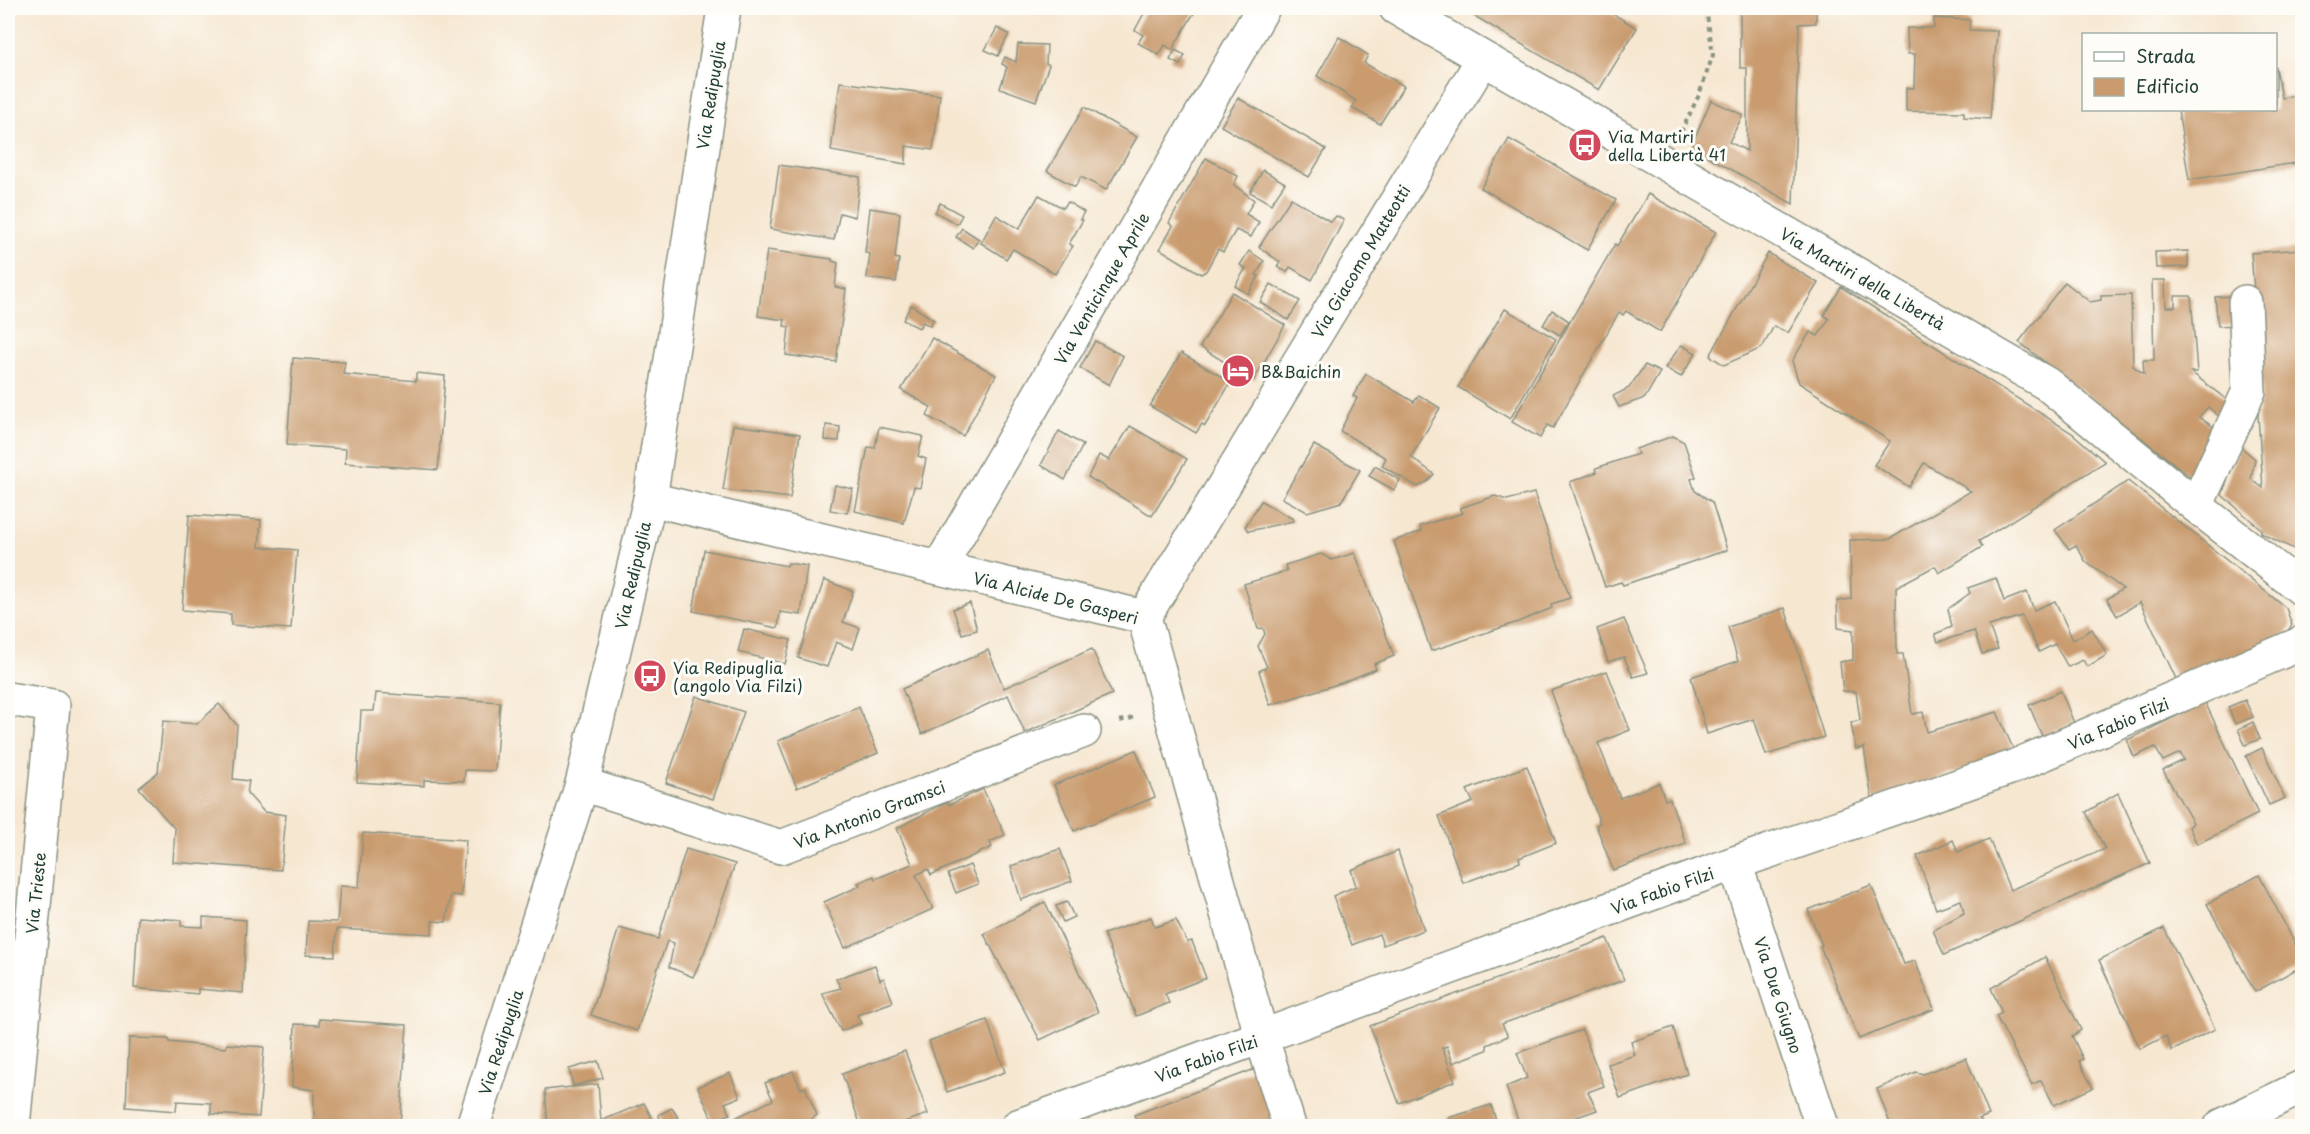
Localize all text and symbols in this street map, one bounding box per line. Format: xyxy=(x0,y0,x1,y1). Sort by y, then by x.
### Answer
legend xyxy=(2082,33,2277,111)
street label: Via Redipuglia xyxy=(690,39,730,151)
text: Strada xyxy=(2136,42,2196,69)
text: Edificio xyxy=(2136,72,2199,99)
place label: Via Martiri della Libertà 41 xyxy=(1608,124,1726,166)
bus stop icon: Via Martiri della Libertà 41 xyxy=(1567,127,1603,163)
street label: Via Giacomo Matteotti xyxy=(1305,180,1415,342)
street label: Via Venticinque Aprile xyxy=(1047,207,1155,369)
street label: Via Martiri della Libertà xyxy=(1776,221,1950,335)
hotel icon: B&Baichin xyxy=(1220,353,1256,389)
place label: B&Baichin xyxy=(1261,359,1341,383)
street label: Via Redipuglia xyxy=(608,519,656,631)
street label: Via Alcide De Gasperi xyxy=(971,565,1141,629)
place label: Via Redipuglia (angolo Via Filzi) xyxy=(673,655,803,697)
bus stop icon: Via Redipuglia (angolo Via Filzi) xyxy=(632,658,668,694)
street label: Via Fabio Filzi xyxy=(2064,691,2172,755)
street label: Via Antonio Gramsci xyxy=(790,774,948,854)
street label: Via Trieste xyxy=(19,851,51,935)
street label: Via Fabio Filzi xyxy=(1607,860,1717,920)
street label: Via Due Giugno xyxy=(1749,933,1809,1057)
street label: Via Redipuglia xyxy=(472,986,528,1098)
street label: Via Fabio Filzi xyxy=(1151,1028,1261,1088)

